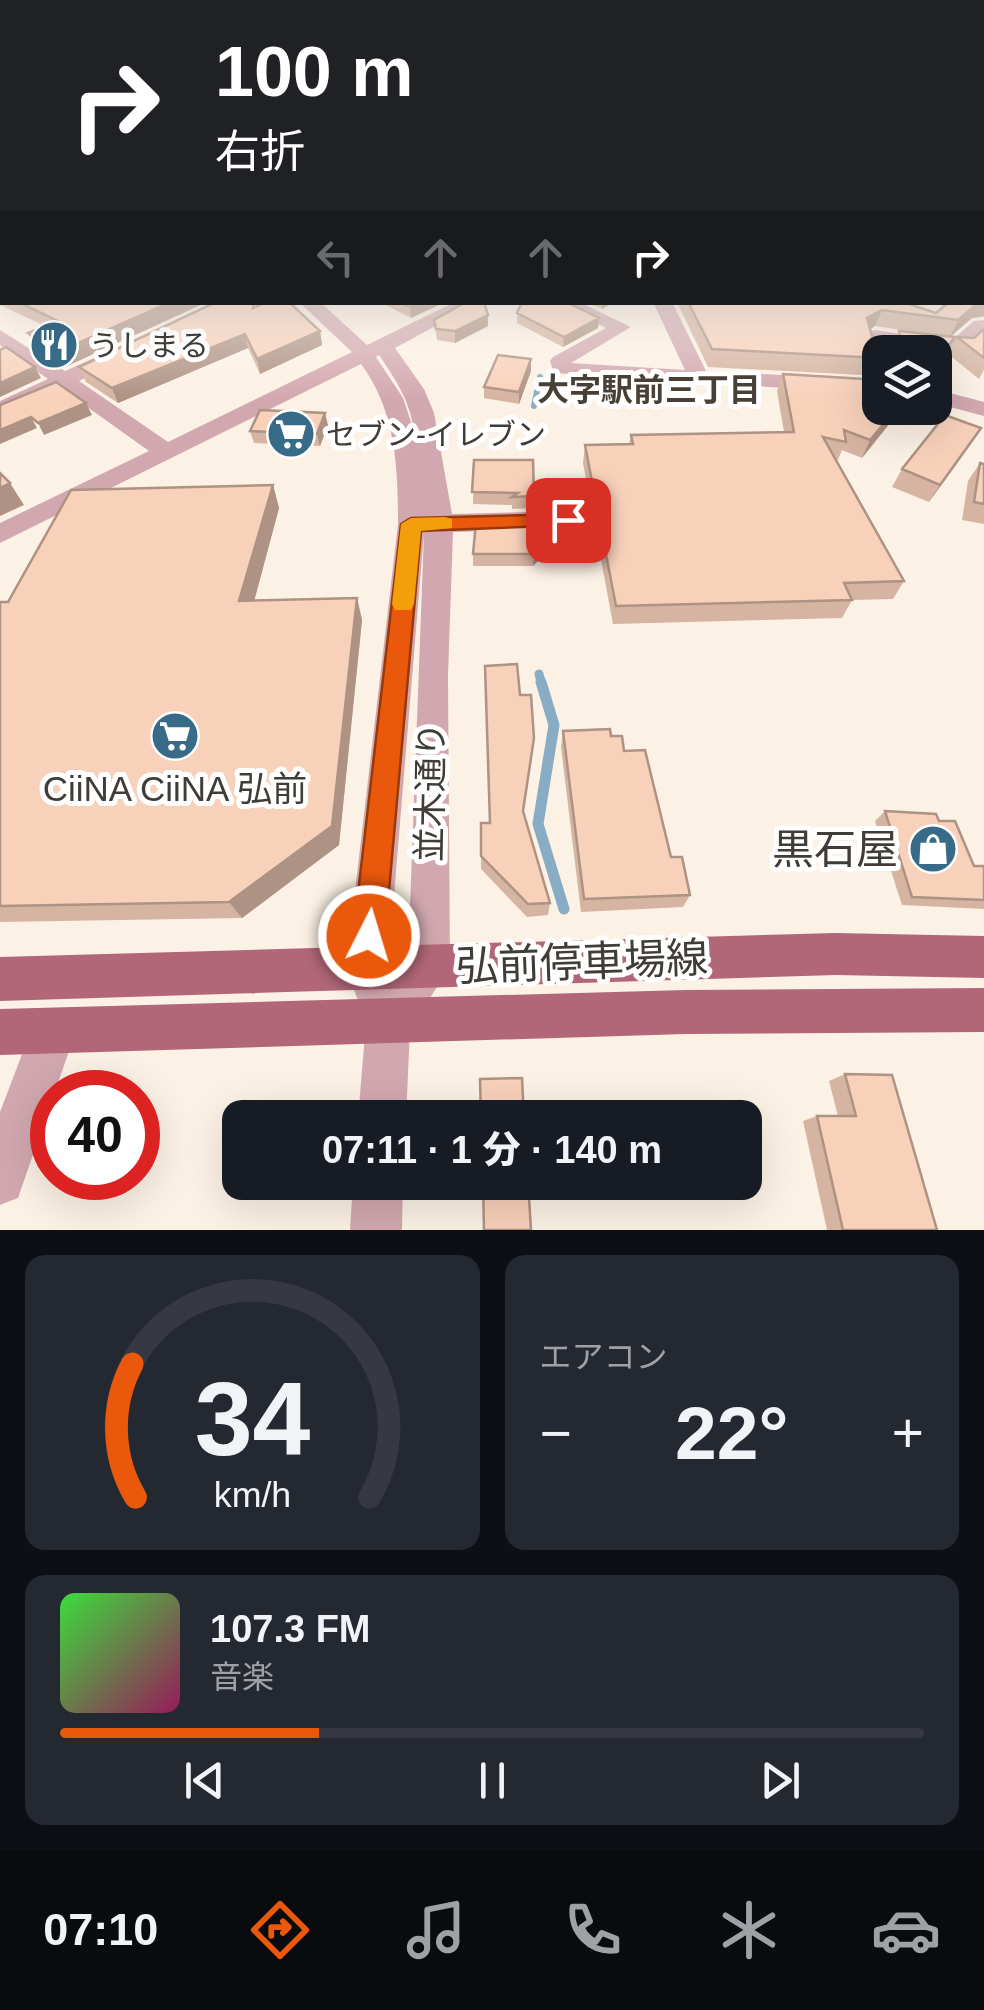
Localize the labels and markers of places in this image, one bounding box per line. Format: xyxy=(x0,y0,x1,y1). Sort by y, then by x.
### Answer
restaurant icon: うしまる xyxy=(28,319,80,371)
place label: うしまる xyxy=(89,329,209,362)
supermarket icon: セブン-イレブン xyxy=(265,408,317,460)
place label: セブン-イレブン xyxy=(326,418,546,451)
pin xyxy=(526,478,611,563)
supermarket icon: CiiNA CiiNA 弘前 xyxy=(149,710,201,762)
place label: CiiNA CiiNA 弘前 xyxy=(43,769,307,808)
shop icon: 黒石屋 xyxy=(907,823,959,875)
place label: 黒石屋 xyxy=(772,826,898,873)

